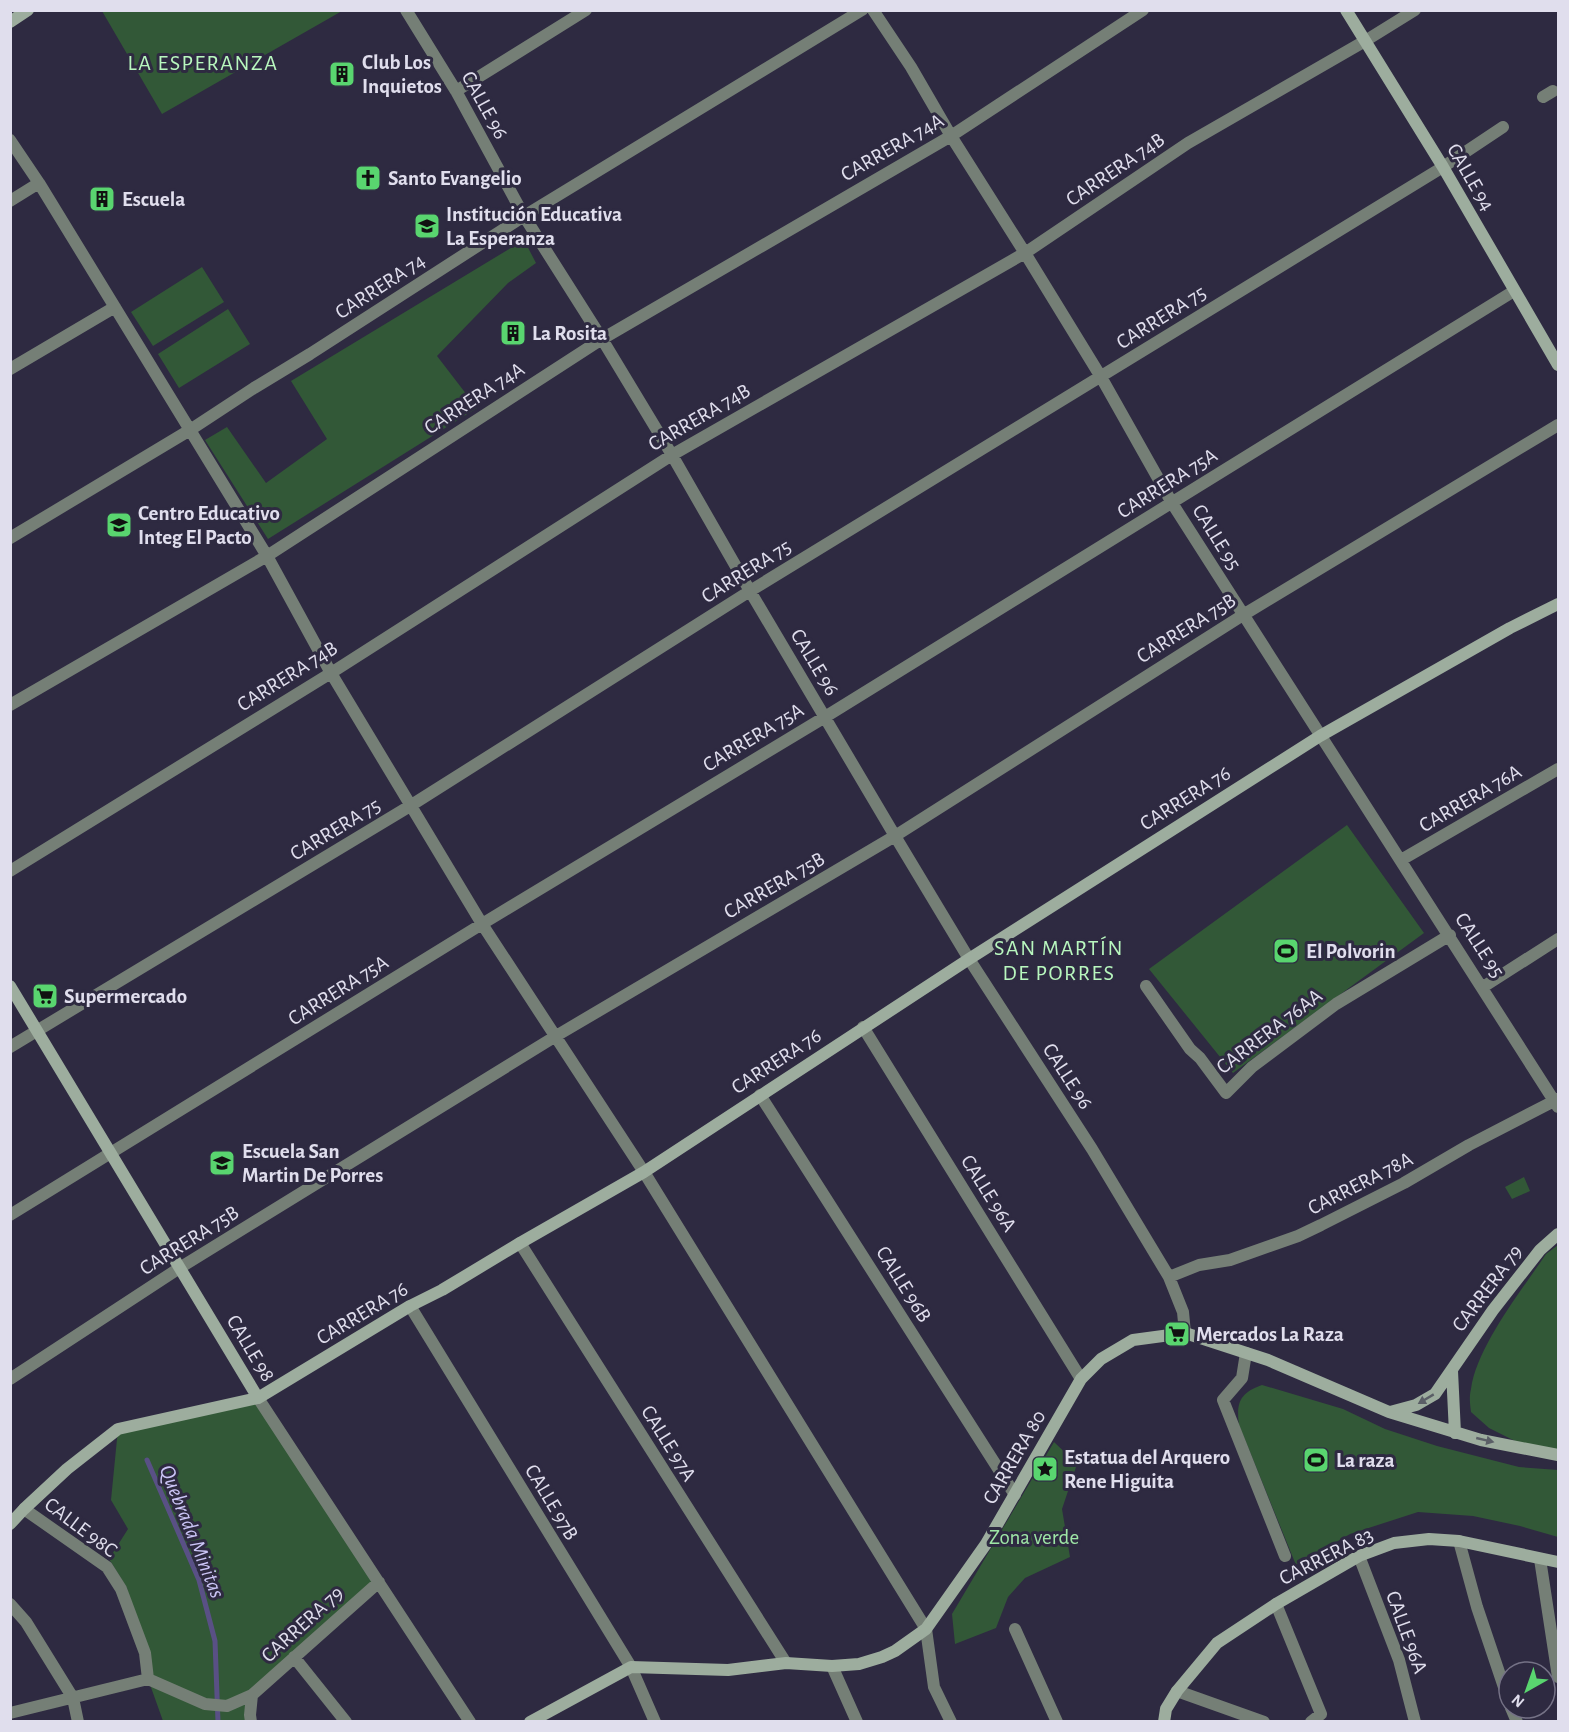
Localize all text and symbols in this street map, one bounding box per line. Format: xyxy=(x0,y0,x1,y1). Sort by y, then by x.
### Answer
district label: LA ESPERANZA xyxy=(128,52,278,74)
place label: Club Los Inquietos xyxy=(362,52,442,97)
building icon: Club Los Inquietos xyxy=(327,59,357,89)
street label: CALLE 96 xyxy=(457,68,512,143)
street label: CARRERA 74A xyxy=(837,110,947,185)
street label: CARRERA 74B xyxy=(1062,129,1168,210)
street label: CALLE 94 xyxy=(1443,140,1498,215)
church icon: Santo Evangelio xyxy=(353,163,383,193)
place label: Santo Evangelio xyxy=(388,168,522,189)
building icon: Escuela xyxy=(87,184,117,214)
place label: Escuela xyxy=(122,189,185,210)
place label: Institución Educativa La Esperanza xyxy=(446,204,622,249)
school or university icon: Institución Educativa La Esperanza xyxy=(412,211,442,241)
street label: CARRERA 74 xyxy=(332,250,429,323)
street label: CARRERA 75 xyxy=(1113,282,1210,353)
building icon: La Rosita xyxy=(498,318,528,348)
place label: La Rosita xyxy=(532,323,607,344)
street label: CARRERA 74A xyxy=(420,358,528,438)
street label: CARRERA 74B xyxy=(645,380,754,455)
street label: CARRERA 75A xyxy=(1114,444,1221,522)
street label: CALLE 95 xyxy=(1188,501,1245,574)
place label: Centro Educativo Integ El Pacto xyxy=(138,503,280,548)
school or university icon: Centro Educativo Integ El Pacto xyxy=(104,510,134,540)
street label: CARRERA 75 xyxy=(698,536,795,607)
street label: CARRERA 75B xyxy=(1133,590,1240,667)
street label: CALLE 96 xyxy=(787,625,843,699)
street label: CARRERA 74B xyxy=(233,637,341,716)
street label: CARRERA 75A xyxy=(699,699,807,776)
street label: CARRERA 76A xyxy=(1415,761,1525,836)
street label: CARRERA 76 xyxy=(1136,762,1234,834)
street label: CARRERA 75 xyxy=(286,794,384,865)
street label: CARRERA 75B xyxy=(720,848,828,923)
street label: CALLE 95 xyxy=(1451,909,1508,982)
district label: SAN MARTÍN DE PORRES xyxy=(994,936,1124,984)
sports icon: El Polvorin xyxy=(1271,936,1301,966)
place label: El Polvorin xyxy=(1306,941,1396,962)
street label: CARRERA 75A xyxy=(285,951,392,1029)
supermarket icon: Supermercado xyxy=(30,981,60,1011)
street label: CARRERA 76AA xyxy=(1212,985,1326,1078)
place label: Supermercado xyxy=(64,986,187,1007)
street label: CARRERA 76 xyxy=(728,1025,825,1098)
street label: CALLE 96 xyxy=(1039,1040,1097,1113)
place label: Escuela San Martin De Porres xyxy=(242,1141,383,1186)
school or university icon: Escuela San Martin De Porres xyxy=(207,1148,237,1178)
street label: CARRERA 78A xyxy=(1304,1148,1416,1219)
street label: CALLE 96A xyxy=(957,1151,1020,1235)
street label: CARRERA 75B xyxy=(136,1202,243,1279)
street label: CARRERA 79 xyxy=(1448,1241,1527,1336)
street label: CALLE 96B xyxy=(872,1243,935,1326)
street label: CARRERA 76 xyxy=(313,1278,412,1349)
street label: CALLE 98 xyxy=(223,1311,279,1385)
supermarket icon: Mercados La Raza xyxy=(1162,1319,1192,1349)
place label: Mercados La Raza xyxy=(1196,1324,1344,1345)
one-way arrow xyxy=(1417,1394,1434,1404)
street label: CALLE 97A xyxy=(637,1402,700,1485)
street label: CARRERA 80 xyxy=(979,1407,1050,1508)
one-way arrow xyxy=(1476,1436,1494,1446)
sports icon: La raza xyxy=(1301,1445,1331,1475)
place label: Estatua del Arquero Rene Higuita xyxy=(1064,1447,1230,1492)
place label: La raza xyxy=(1336,1450,1395,1471)
place icon: Estatua del Arquero Rene Higuita xyxy=(1030,1454,1060,1484)
street label: CALLE 97B xyxy=(521,1461,582,1544)
water label: Quebrada Minitas xyxy=(155,1462,229,1601)
street label: CALLE 98C xyxy=(40,1493,121,1561)
street label: CARRERA 83 xyxy=(1276,1524,1377,1589)
park label: Zona verde xyxy=(989,1527,1079,1548)
street label: CARRERA 79 xyxy=(257,1582,347,1666)
street label: CALLE 96A xyxy=(1382,1588,1431,1676)
north arrow xyxy=(1497,1660,1557,1720)
text: N xyxy=(1509,1691,1527,1710)

